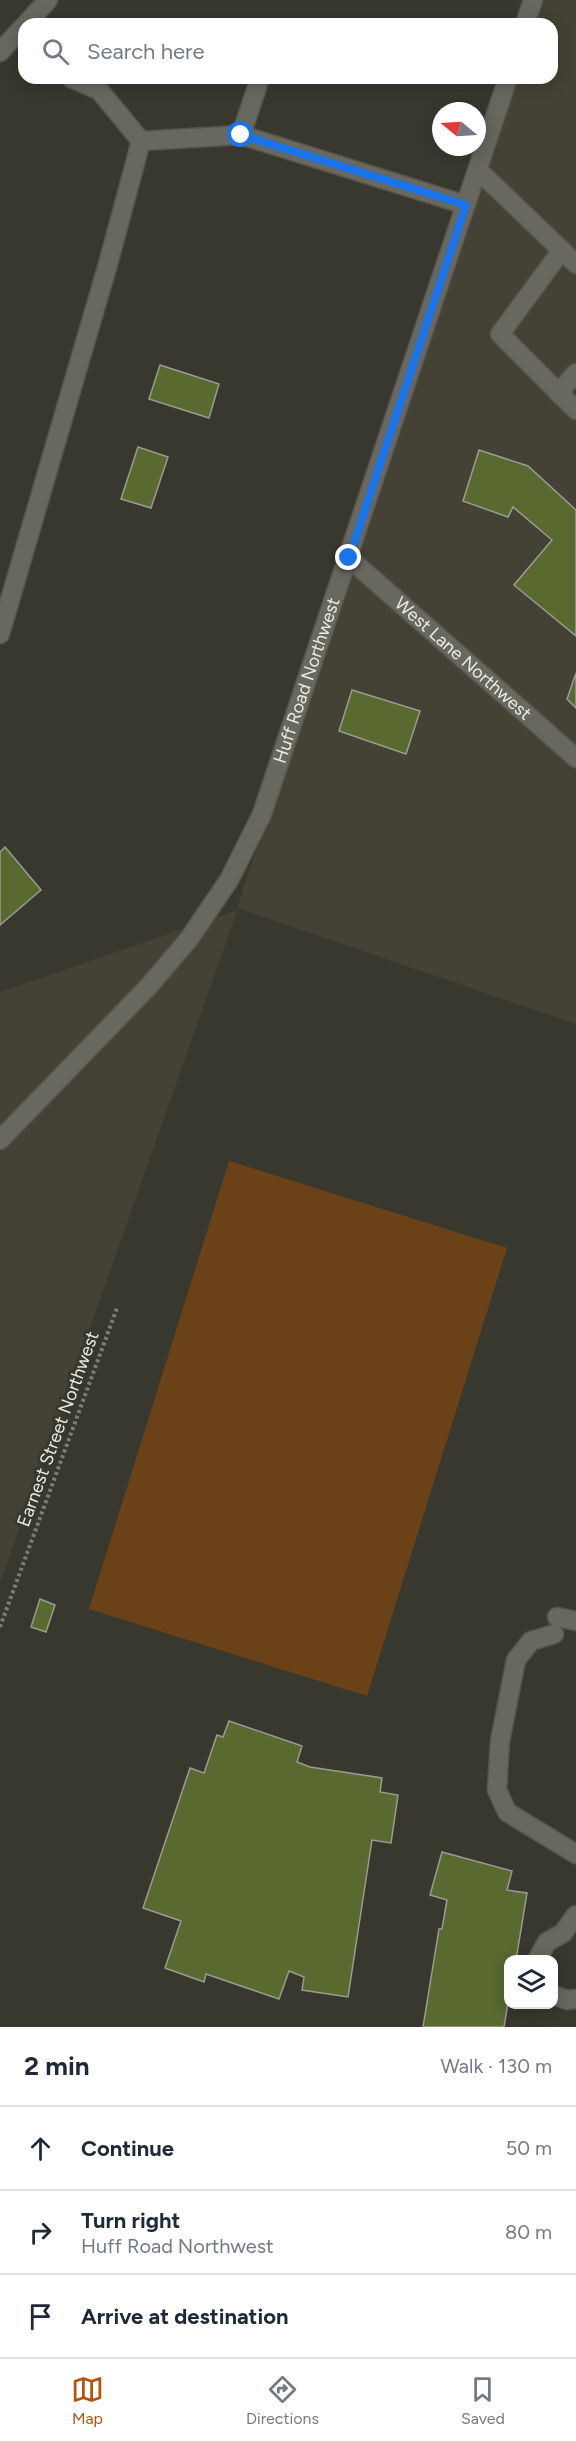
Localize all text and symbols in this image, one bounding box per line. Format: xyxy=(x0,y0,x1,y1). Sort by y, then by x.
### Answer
search box xyxy=(18,18,558,84)
icon: search xyxy=(39,35,72,68)
text: Search here xyxy=(87,38,205,65)
north arrow xyxy=(432,102,486,156)
route start xyxy=(227,121,253,147)
route end xyxy=(335,544,361,570)
street label: West Lane Northwest xyxy=(390,592,536,725)
street label: Huff Road Northwest xyxy=(269,594,345,766)
street label: Earnest Street Northwest xyxy=(12,1328,104,1530)
map controls xyxy=(504,1955,558,2009)
button: layers xyxy=(504,1955,558,2009)
text: 2 min xyxy=(24,2050,90,2082)
text: Walk · 130 m xyxy=(440,2054,552,2078)
icon: ahead xyxy=(24,2132,57,2165)
text: Continue xyxy=(81,2135,174,2162)
text: 50 m xyxy=(506,2136,552,2160)
text: Turn right xyxy=(81,2207,180,2234)
icon: right xyxy=(24,2216,57,2249)
text: 80 m xyxy=(505,2220,552,2244)
text: Huff Road Northwest xyxy=(81,2234,274,2258)
icon: arrive xyxy=(24,2300,57,2333)
text: Arrive at destination xyxy=(81,2303,289,2330)
tab: Map xyxy=(71,2373,104,2428)
tab: Directions xyxy=(246,2373,319,2428)
tab: Saved xyxy=(461,2373,505,2428)

